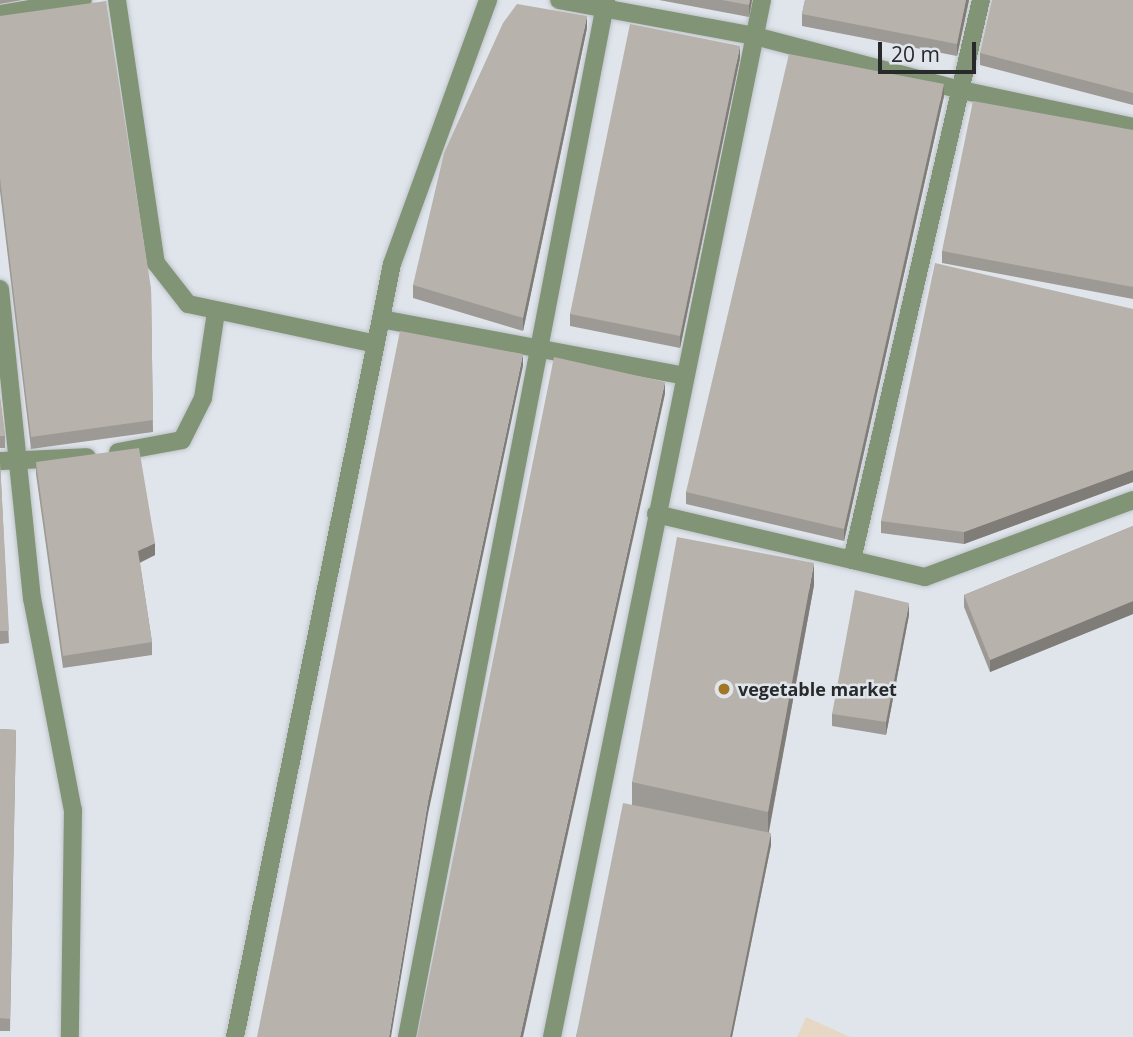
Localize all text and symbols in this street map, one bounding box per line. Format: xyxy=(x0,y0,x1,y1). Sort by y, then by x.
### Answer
scale bar xyxy=(881,28,979,72)
text: 20 m xyxy=(891,40,940,68)
place label: vegetable market xyxy=(738,678,897,700)
marker: vegetable market xyxy=(716,681,732,697)

